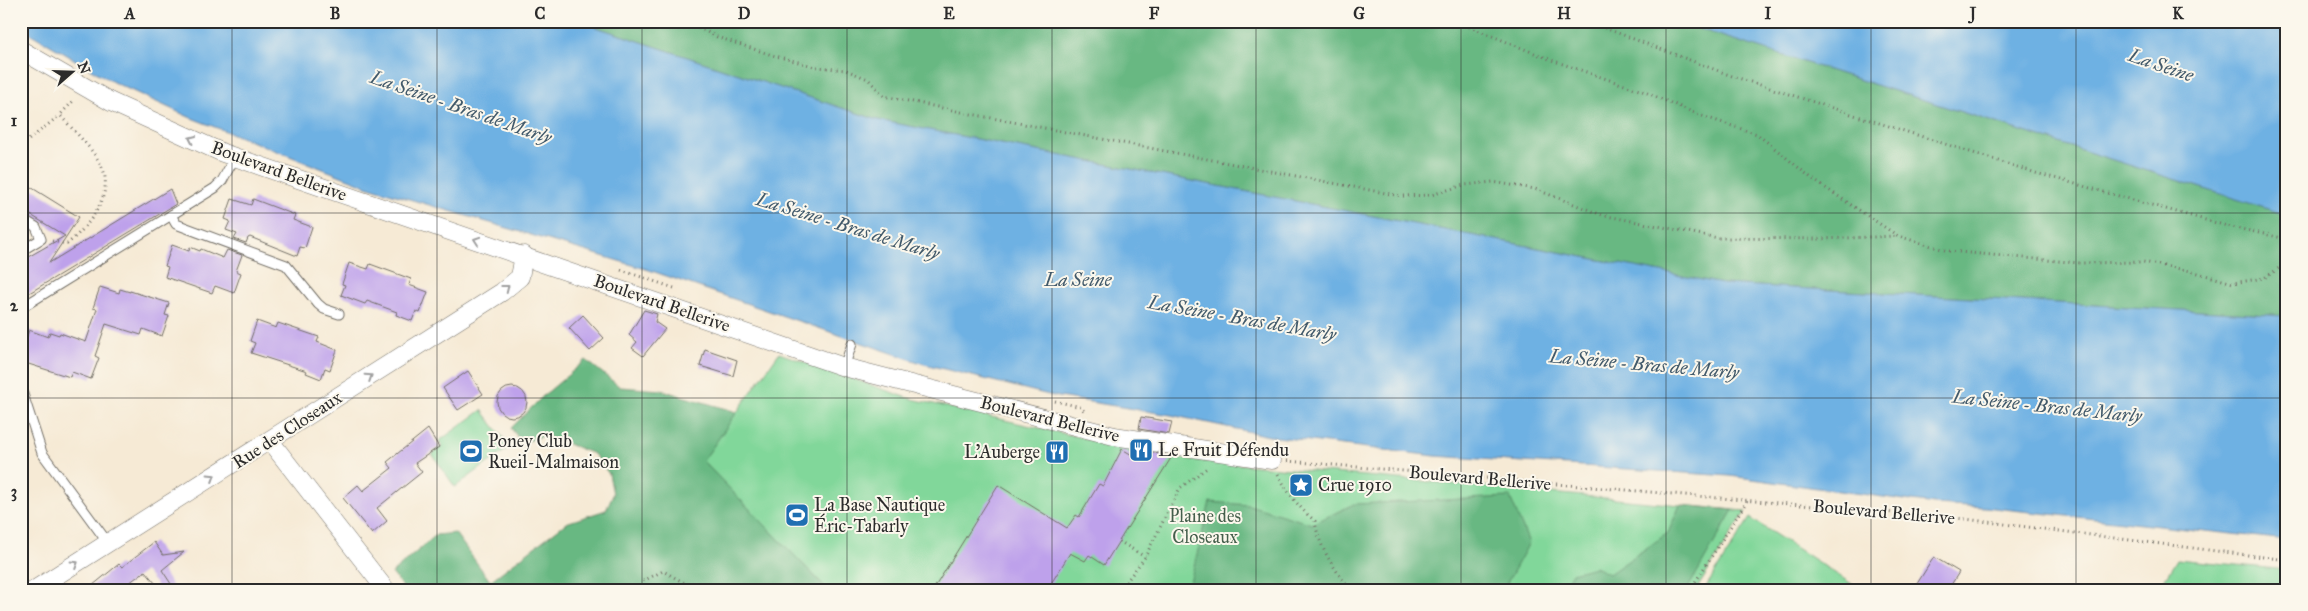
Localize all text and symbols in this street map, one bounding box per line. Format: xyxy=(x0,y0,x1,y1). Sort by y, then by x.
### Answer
text: A xyxy=(124,4,136,23)
text: B xyxy=(330,4,340,23)
text: C xyxy=(535,4,546,23)
text: D xyxy=(738,4,751,23)
text: E xyxy=(943,4,955,23)
text: F xyxy=(1149,4,1160,23)
text: G xyxy=(1353,4,1365,23)
text: H xyxy=(1557,4,1571,23)
text: I xyxy=(1765,4,1772,23)
text: J xyxy=(1968,4,1977,24)
text: K xyxy=(2172,4,2184,23)
water label: La Seine xyxy=(2125,43,2197,87)
north arrow xyxy=(48,48,98,98)
text: N xyxy=(74,59,94,76)
water label: La Seine - Bras de Marly xyxy=(366,65,556,149)
text: 1 xyxy=(11,111,18,130)
one-way arrow xyxy=(189,135,198,145)
street label: Boulevard Bellerive xyxy=(208,136,350,206)
water label: La Seine - Bras de Marly xyxy=(753,187,943,265)
one-way arrow xyxy=(474,236,482,246)
water label: La Seine xyxy=(1043,268,1113,291)
street label: Boulevard Bellerive xyxy=(591,269,733,337)
one-way arrow xyxy=(500,286,509,294)
water label: La Seine - Bras de Marly xyxy=(1145,290,1339,346)
text: 2 xyxy=(10,296,19,315)
water label: La Seine - Bras de Marly xyxy=(1547,344,1741,384)
one-way arrow xyxy=(364,374,373,383)
water label: La Seine - Bras de Marly xyxy=(1950,385,2144,427)
street label: Rue des Closeaux xyxy=(228,386,346,474)
street label: Boulevard Bellerive xyxy=(978,391,1122,447)
place label: Poney Club Rueil-Malmaison xyxy=(488,430,619,473)
restaurant icon: Le Fruit Défendu xyxy=(1128,437,1154,463)
sports icon: Poney Club Rueil-Malmaison xyxy=(458,438,484,464)
restaurant icon: L'Auberge xyxy=(1044,439,1070,465)
place label: Le Fruit Défendu xyxy=(1158,439,1289,461)
place label: L'Auberge xyxy=(964,441,1040,464)
street label: Boulevard Bellerive xyxy=(1408,461,1552,495)
place icon: Crue 1910 xyxy=(1288,472,1314,498)
one-way arrow xyxy=(207,474,216,484)
place label: Crue 1910 xyxy=(1318,474,1392,496)
text: 3 xyxy=(11,482,17,502)
place label: La Base Nautique Éric-Tabarly xyxy=(814,494,945,537)
street label: Boulevard Bellerive xyxy=(1812,495,1956,529)
sports icon: La Base Nautique Éric-Tabarly xyxy=(784,502,810,528)
park label: Plaine des Closeaux xyxy=(1169,505,1241,548)
one-way arrow xyxy=(69,560,78,570)

